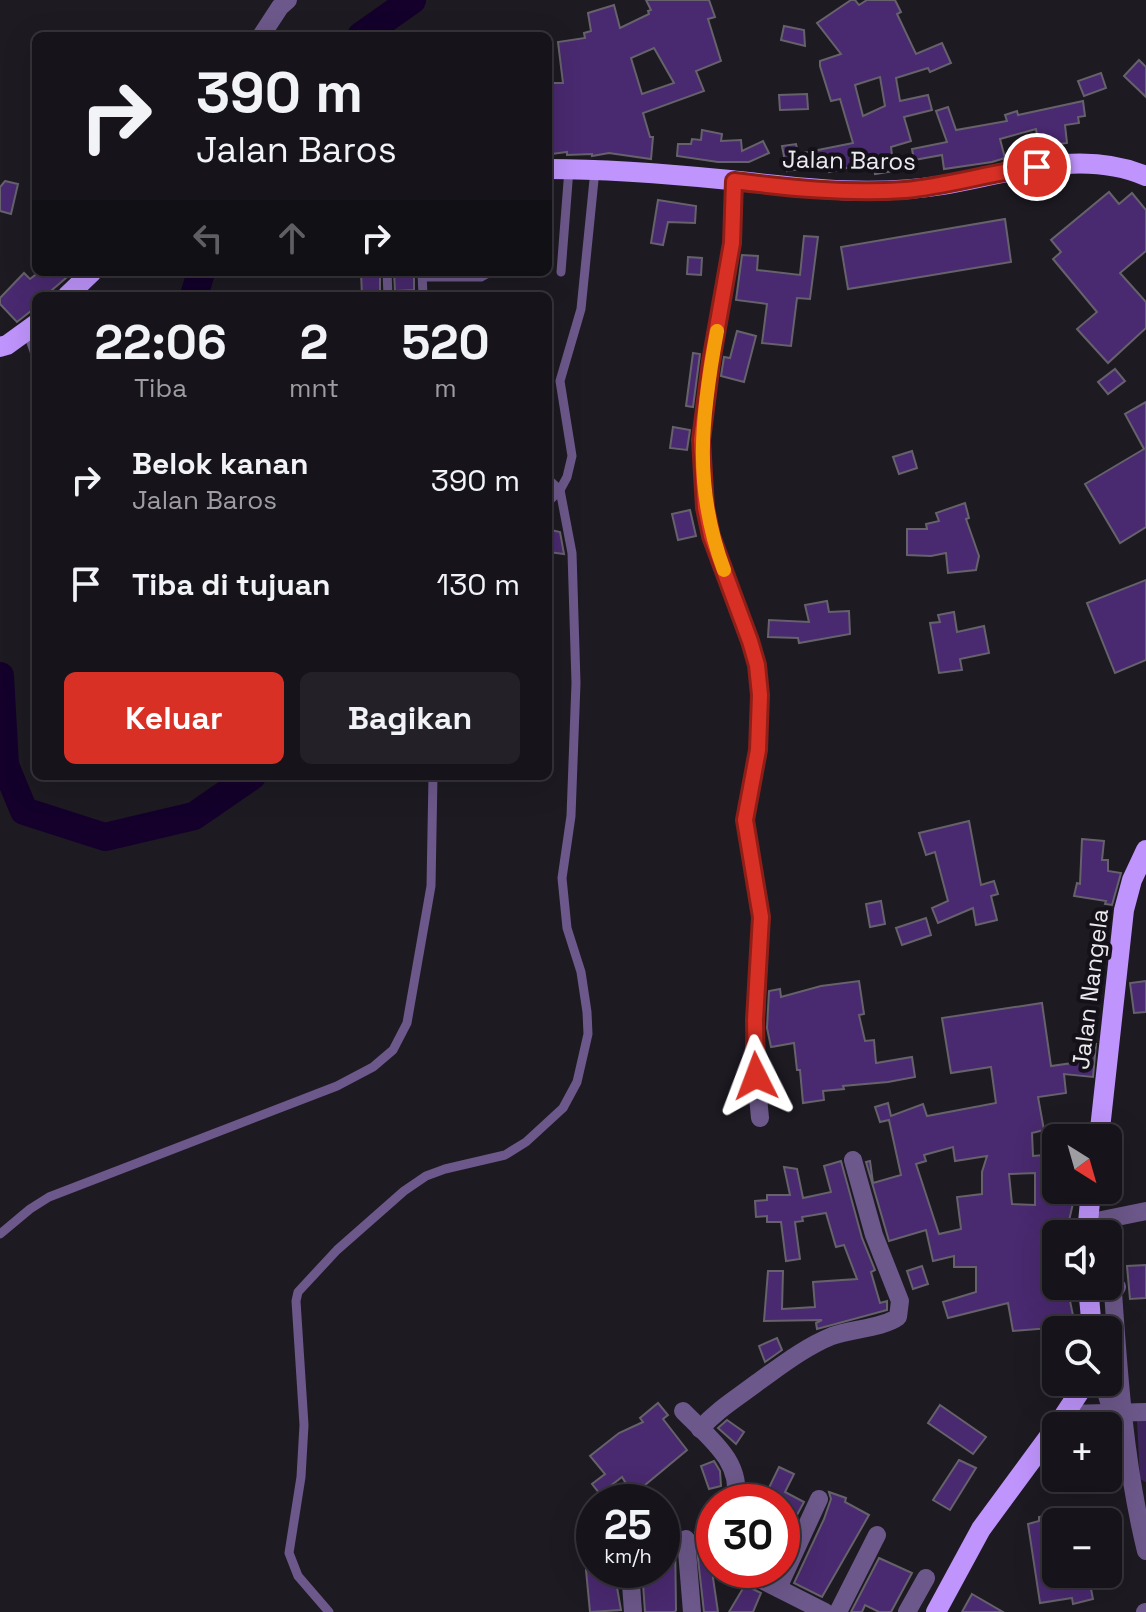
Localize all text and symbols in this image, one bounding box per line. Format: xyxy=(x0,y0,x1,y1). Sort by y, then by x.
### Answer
text: 390 m xyxy=(196,57,363,128)
icon: right xyxy=(64,64,168,168)
text: Jalan Baros xyxy=(196,127,397,173)
pin xyxy=(1003,133,1071,201)
street label: Jalan Baros xyxy=(782,143,916,177)
icon: arrive xyxy=(1015,145,1059,189)
icon: left xyxy=(186,216,230,260)
icon: ahead xyxy=(270,216,314,260)
icon: right xyxy=(354,216,398,260)
text: 22:06 xyxy=(94,312,227,373)
text: 2 xyxy=(300,312,328,373)
text: 520 xyxy=(401,312,490,373)
text: Tiba xyxy=(134,371,187,405)
text: mnt xyxy=(289,371,339,405)
text: m xyxy=(434,371,457,405)
text: Belok kanan xyxy=(132,444,308,483)
icon: right xyxy=(64,458,108,502)
text: 390 m xyxy=(431,461,520,500)
text: Jalan Baros xyxy=(132,483,277,517)
icon: arrive xyxy=(64,562,108,606)
text: Tiba di tujuan xyxy=(132,565,331,604)
text: 130 m xyxy=(437,565,520,604)
button: Keluar xyxy=(64,672,284,764)
button: Bagikan xyxy=(300,672,520,764)
street label: Jalan Nangela xyxy=(1065,907,1115,1071)
position arrow xyxy=(714,1034,798,1118)
north arrow xyxy=(1042,1124,1122,1204)
map controls xyxy=(1042,1124,1122,1588)
button: sound xyxy=(1042,1220,1122,1300)
button: search xyxy=(1042,1316,1122,1396)
button: + xyxy=(1042,1412,1122,1492)
speed limit sign: 30 xyxy=(696,1484,800,1588)
text: 25 xyxy=(604,1500,652,1551)
button: − xyxy=(1042,1508,1122,1588)
text: km/h xyxy=(604,1543,652,1569)

